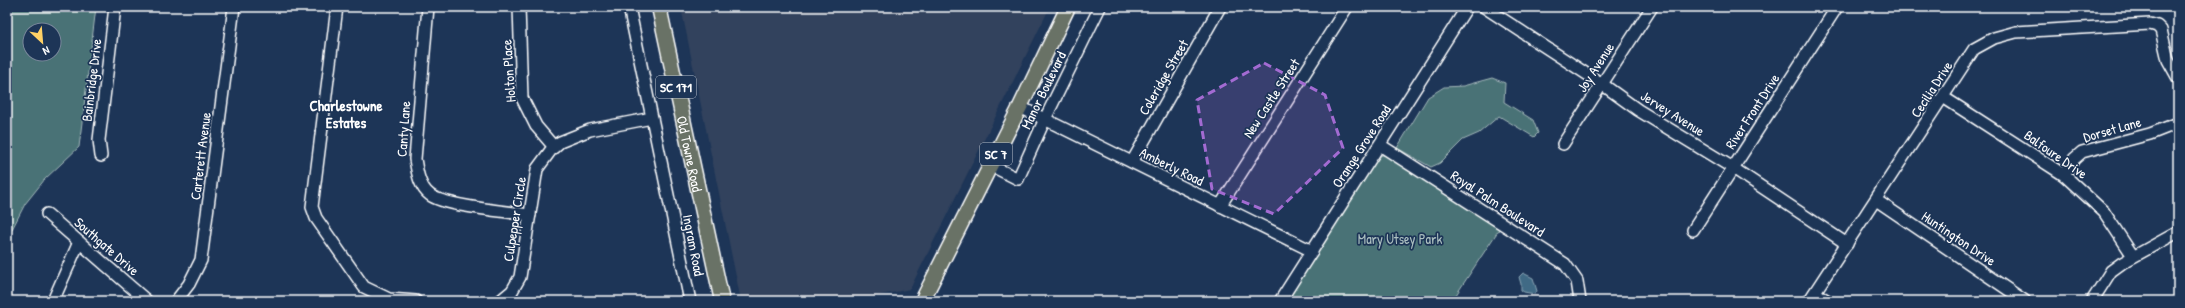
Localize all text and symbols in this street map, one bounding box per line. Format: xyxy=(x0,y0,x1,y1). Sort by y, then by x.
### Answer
north arrow xyxy=(22,22,62,62)
street label: Coleridge Street xyxy=(1134,36,1193,119)
street label: Bainbridge Drive xyxy=(77,37,107,123)
street label: Joy Avenue xyxy=(1572,38,1619,96)
street label: Holton Place xyxy=(496,39,520,103)
text: N xyxy=(41,43,52,59)
street label: Manor Boulevard xyxy=(1016,48,1070,132)
street label: New Castle Street xyxy=(1238,54,1304,141)
street label: Cecilia Drive xyxy=(1906,57,1957,121)
street label: River Front Drive xyxy=(1721,69,1784,152)
road number: SC 171 xyxy=(656,76,696,98)
street label: Jervey Avenue xyxy=(1637,86,1709,141)
district label: Charlestowne Estates xyxy=(310,95,382,133)
street label: Canty Lane xyxy=(392,100,415,158)
street label: Orange Grove Road xyxy=(1327,100,1396,192)
street label: Carterett Avenue xyxy=(185,111,215,201)
street label: Dorset Lane xyxy=(2081,112,2144,146)
street label: Old Towne Road xyxy=(673,114,708,194)
street label: Balfoure Drive xyxy=(2021,125,2092,183)
street label: Amberly Road xyxy=(1136,142,1208,191)
road number: SC 7 xyxy=(980,143,1012,165)
street label: Royal Palm Boulevard xyxy=(1447,165,1549,242)
street label: Culpepper Circle xyxy=(498,175,531,263)
street label: Huntington Drive xyxy=(1918,206,2000,271)
street label: Southgate Drive xyxy=(70,213,144,280)
street label: Ingram Road xyxy=(678,213,709,278)
park label: Mary Utsey Park xyxy=(1358,229,1442,249)

